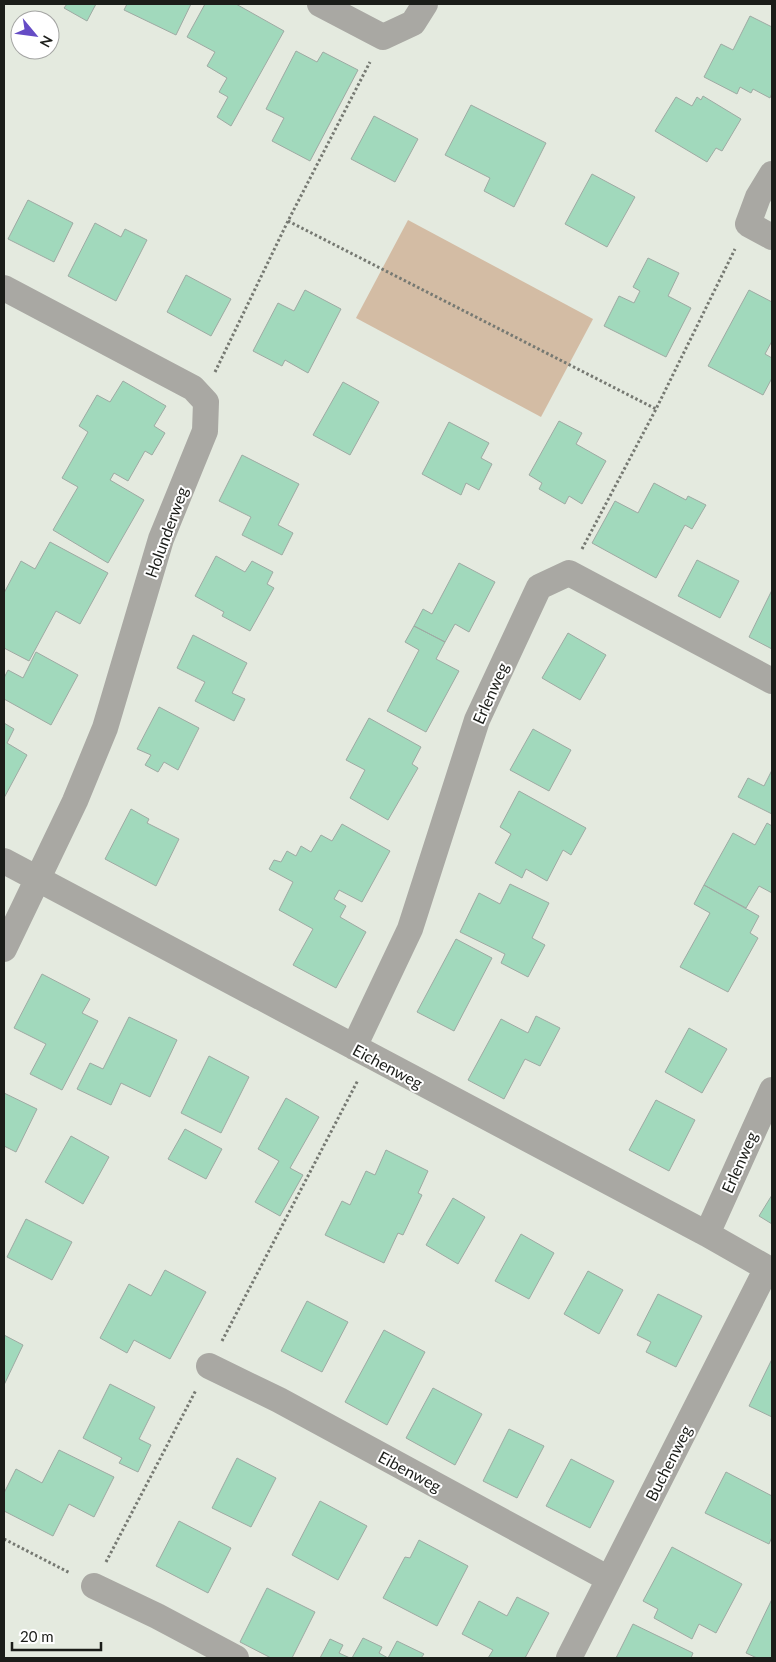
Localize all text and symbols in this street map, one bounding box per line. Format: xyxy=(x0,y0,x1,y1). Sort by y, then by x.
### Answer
north arrow xyxy=(10,10,60,60)
text: N xyxy=(37,33,57,50)
street label: Holunderweg xyxy=(141,484,191,580)
street label: Erlenweg xyxy=(468,659,512,727)
street label: Eichenweg xyxy=(350,1040,426,1092)
street label: Erlenweg xyxy=(717,1128,761,1196)
street label: Buchenweg xyxy=(641,1422,695,1504)
street label: Eibenweg xyxy=(375,1447,445,1495)
scale bar xyxy=(12,1620,101,1652)
text: 20 m xyxy=(20,1627,54,1645)

